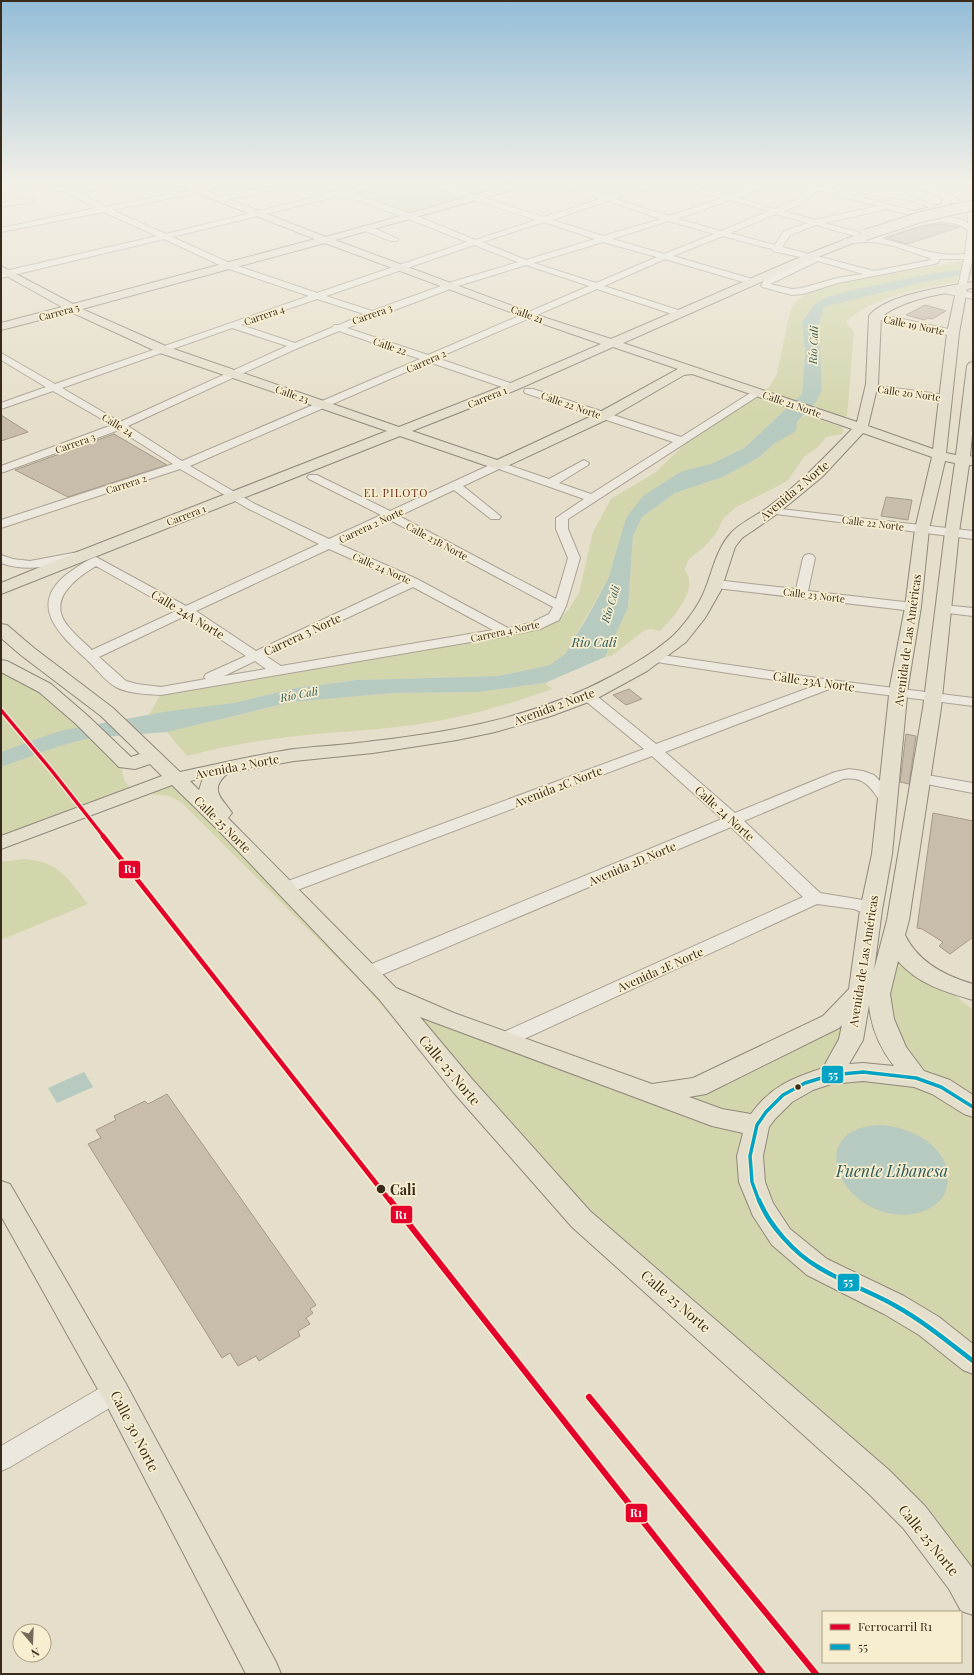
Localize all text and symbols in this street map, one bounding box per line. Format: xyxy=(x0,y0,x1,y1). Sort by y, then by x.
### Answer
street label: Carrera 5 xyxy=(37,300,81,324)
street label: Carrera 3 xyxy=(350,300,395,328)
street label: Carrera 4 xyxy=(242,302,286,328)
street label: Calle 21 xyxy=(509,302,545,326)
street label: Calle 19 Norte xyxy=(882,312,946,338)
water label: Río Cali xyxy=(805,325,821,365)
street label: Calle 22 xyxy=(371,334,409,358)
street label: Carrera 2 xyxy=(404,346,448,376)
street label: Calle 23 xyxy=(273,382,311,406)
street label: Calle 20 Norte xyxy=(876,382,942,404)
street label: Carrera 1 xyxy=(465,383,509,411)
street label: Calle 21 Norte xyxy=(761,387,823,421)
street label: Calle 22 Norte xyxy=(539,388,603,422)
street label: Calle 24 xyxy=(99,410,137,440)
street label: Carrera 3 xyxy=(53,429,98,457)
street label: Avenida 2 Norte xyxy=(755,457,832,524)
street label: Carrera 2 xyxy=(104,471,148,497)
district label: EL PILOTO xyxy=(364,485,428,500)
street label: Carrera 1 xyxy=(164,501,208,529)
street label: Carrera 2 Norte xyxy=(336,504,406,546)
street label: Calle 22 Norte xyxy=(841,512,905,534)
street label: Calle 23B Norte xyxy=(403,519,471,563)
street label: Calle 24 Norte xyxy=(351,549,413,587)
street label: Avenida de Las Américas xyxy=(890,573,924,708)
water label: Río Cali xyxy=(597,583,623,625)
street label: Calle 23 Norte xyxy=(782,584,846,606)
street label: Calle 24A Norte xyxy=(148,586,228,642)
street label: Carrera 3 Norte xyxy=(261,609,343,659)
street label: Carrera 4 Norte xyxy=(469,617,541,645)
water label: Rio Cali xyxy=(570,633,618,650)
street label: Calle 23A Norte xyxy=(772,667,856,695)
water label: Río Cali xyxy=(278,683,320,705)
street label: Avenida 2 Norte xyxy=(510,684,597,728)
street label: Avenida 2 Norte xyxy=(193,750,280,782)
street label: Avenida 2C Norte xyxy=(511,762,604,811)
street label: Calle 24 Norte xyxy=(692,782,758,844)
street label: Calle 25 Norte xyxy=(191,792,255,856)
street label: Avenida 2D Norte xyxy=(585,837,678,889)
line badge: R1 xyxy=(118,860,141,879)
text: R1 xyxy=(124,861,136,876)
street label: Avenida de Las Américas xyxy=(845,894,881,1029)
street label: Avenida 2E Norte xyxy=(614,943,705,996)
street label: Calle 25 Norte xyxy=(415,1031,485,1109)
line badge: 55 xyxy=(821,1065,844,1084)
text: 55 xyxy=(828,1067,838,1082)
unlabelled marker xyxy=(793,1082,803,1092)
water label: Fuente Libanesa xyxy=(835,1160,948,1181)
place label: Cali xyxy=(390,1180,416,1199)
marker: Cali xyxy=(375,1183,387,1195)
line badge: R1 xyxy=(390,1205,413,1224)
text: R1 xyxy=(395,1207,407,1222)
street label: Calle 25 Norte xyxy=(637,1265,715,1337)
line badge: 55 xyxy=(837,1273,860,1292)
text: 55 xyxy=(843,1274,853,1289)
street label: Calle 30 Norte xyxy=(106,1387,164,1475)
street label: Calle 25 Norte xyxy=(894,1500,964,1580)
line badge: R1 xyxy=(625,1503,648,1523)
text: R1 xyxy=(630,1505,642,1520)
legend xyxy=(822,1611,962,1663)
text: Ferrocarril R1 xyxy=(858,1618,933,1634)
north arrow xyxy=(12,1623,52,1663)
text: 55 xyxy=(858,1638,868,1654)
text: N xyxy=(29,1645,42,1661)

